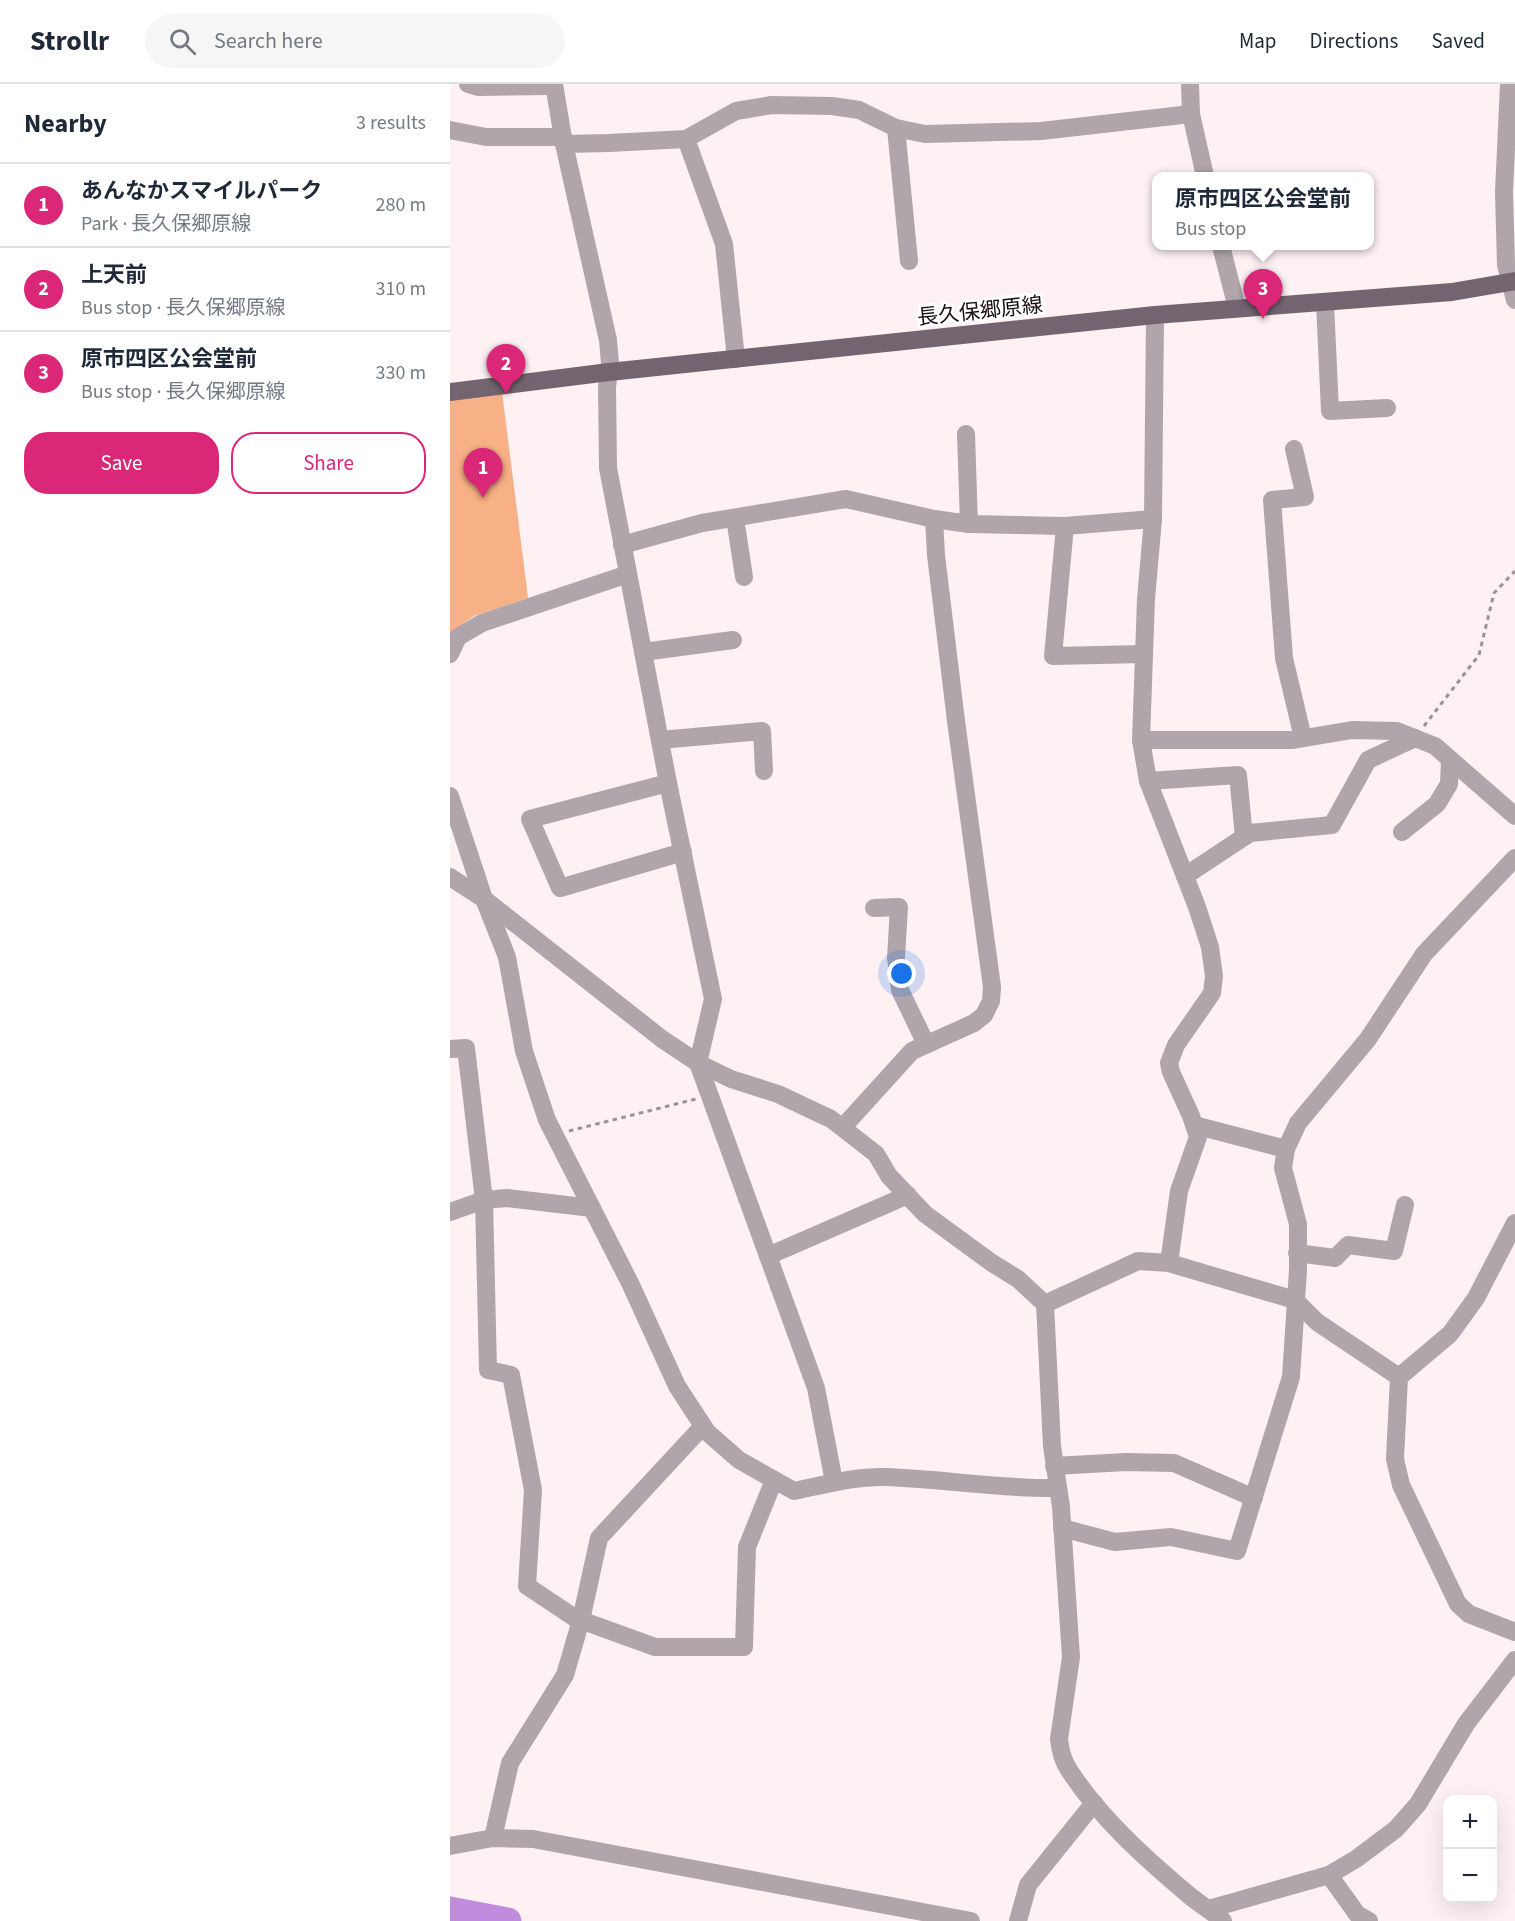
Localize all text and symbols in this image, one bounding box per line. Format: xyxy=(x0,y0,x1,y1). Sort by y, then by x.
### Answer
search box xyxy=(145,14,565,68)
text: Strollr xyxy=(30,21,109,61)
icon: search xyxy=(166,25,199,58)
text: Search here xyxy=(214,25,323,57)
text: Map xyxy=(1239,26,1277,56)
text: Directions xyxy=(1310,26,1398,56)
text: Saved xyxy=(1431,26,1485,56)
text: Nearby xyxy=(24,105,107,142)
text: 3 results xyxy=(356,109,426,137)
popup xyxy=(1152,172,1374,250)
text: あんなかスマイルパーク xyxy=(81,175,322,207)
text: 原市四区公会堂前 xyxy=(1175,183,1351,215)
text: 1 xyxy=(38,191,49,219)
text: 280 m xyxy=(376,191,426,219)
text: Park · 長久保郷原線 xyxy=(81,210,251,238)
text: Bus stop xyxy=(1175,215,1246,243)
text: 上天前 xyxy=(81,259,147,291)
pin: 3 xyxy=(1244,270,1282,319)
text: 2 xyxy=(38,275,49,303)
text: 310 m xyxy=(376,275,426,303)
street label: 長久保郷原線 xyxy=(916,289,1044,333)
text: Bus stop · 長久保郷原線 xyxy=(81,294,285,322)
text: 原市四区公会堂前 xyxy=(81,343,257,375)
pin: 2 xyxy=(486,344,526,394)
text: 3 xyxy=(38,359,49,387)
text: 330 m xyxy=(376,359,426,387)
text: Bus stop · 長久保郷原線 xyxy=(81,378,285,406)
button: Save xyxy=(24,432,219,494)
button: Share xyxy=(231,432,426,494)
pin: 1 xyxy=(464,448,502,498)
your location xyxy=(887,959,916,988)
map controls xyxy=(1443,1795,1497,1903)
button: + xyxy=(1443,1795,1497,1849)
button: − xyxy=(1443,1849,1497,1903)

